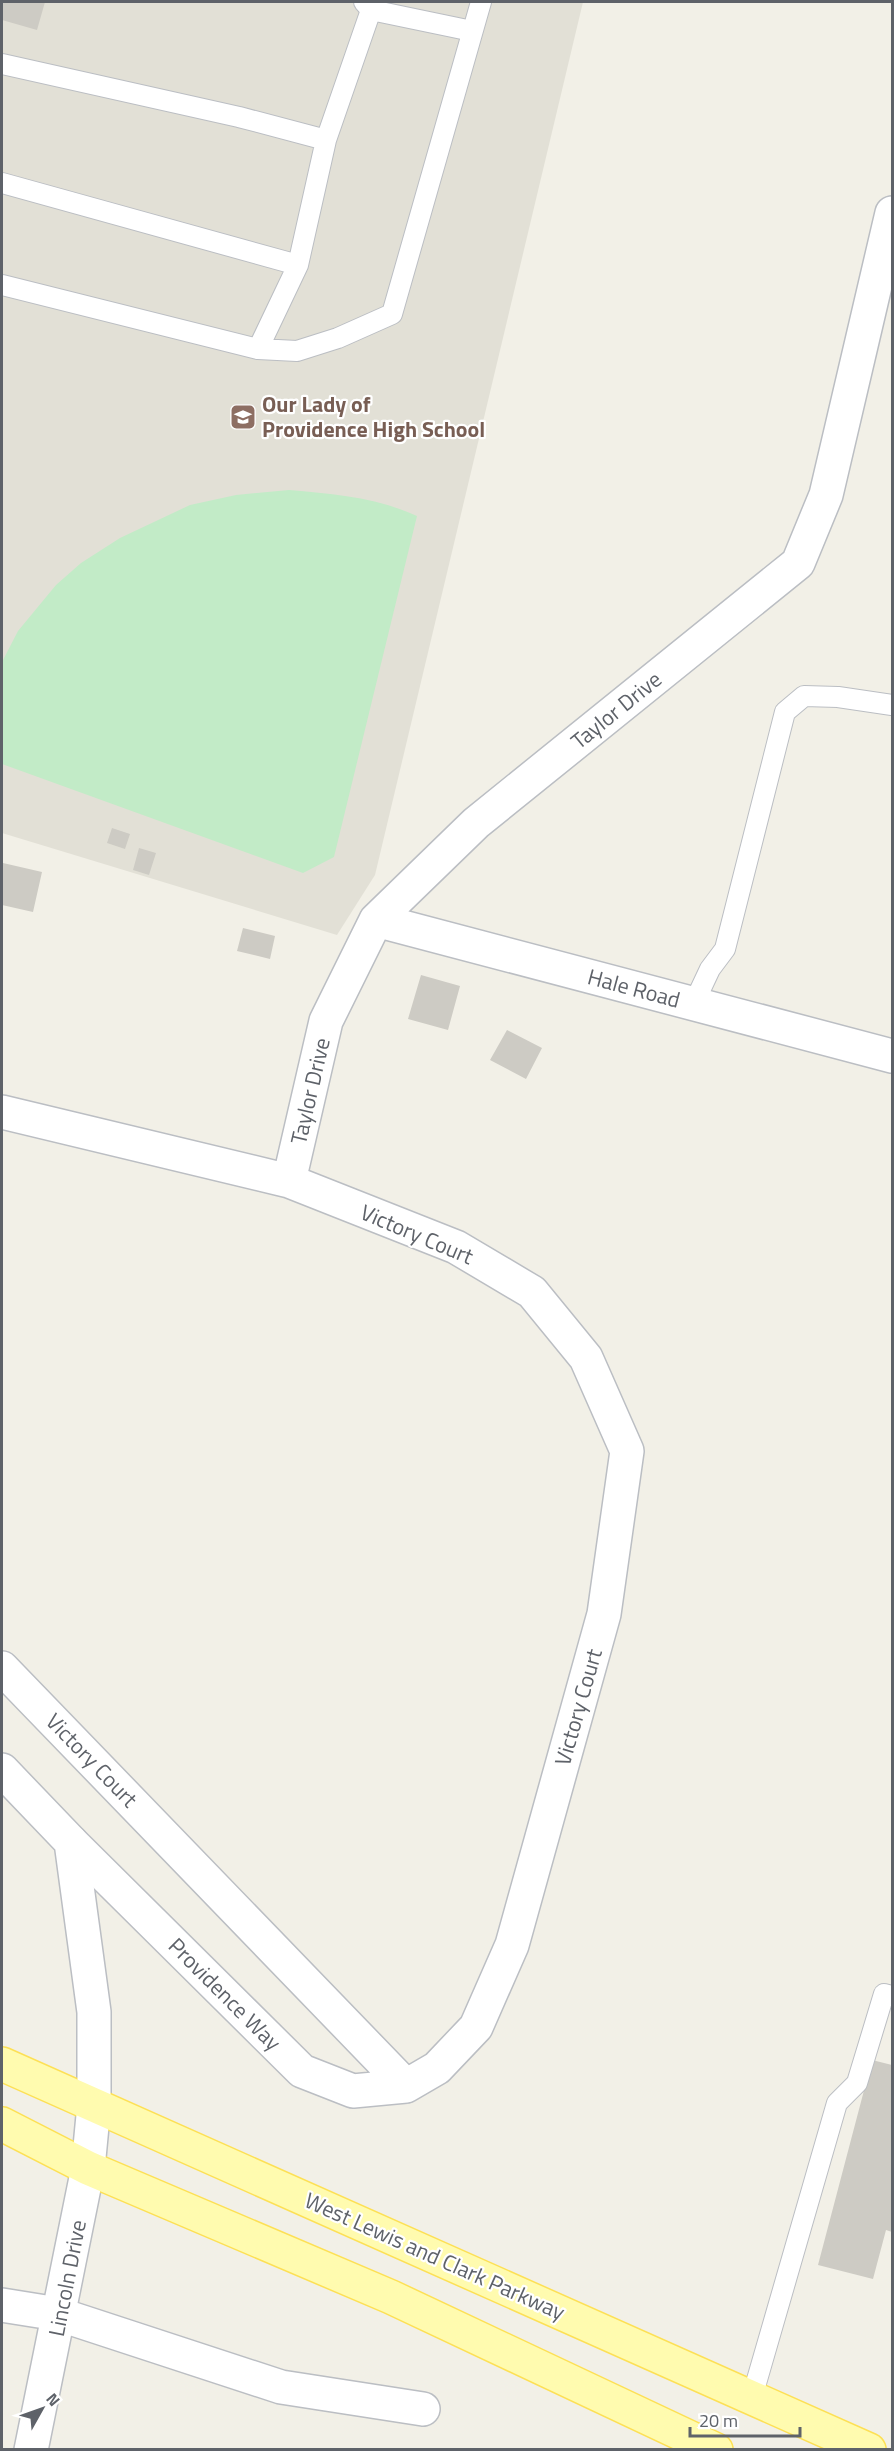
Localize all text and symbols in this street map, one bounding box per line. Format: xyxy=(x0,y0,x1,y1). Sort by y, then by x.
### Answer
place label: Our Lady of Providence High School xyxy=(262,387,485,446)
school or university icon: Our Lady of Providence High School xyxy=(228,402,258,432)
street label: Taylor Drive xyxy=(563,663,669,757)
street label: Hale Road xyxy=(584,959,684,1017)
street label: Taylor Drive xyxy=(281,1034,339,1148)
street label: Victory Court xyxy=(355,1195,479,1273)
street label: Victory Court xyxy=(545,1644,611,1769)
street label: Victory Court xyxy=(38,1705,146,1815)
street label: Providence Way xyxy=(161,1930,290,2059)
street label: West Lewis and Clark Parkway xyxy=(299,2183,571,2329)
street label: Lincoln Drive xyxy=(39,2217,95,2339)
north arrow xyxy=(12,2379,72,2439)
text: N xyxy=(41,2387,66,2411)
scale bar xyxy=(690,2400,800,2438)
text: 20 m xyxy=(699,2407,738,2434)

